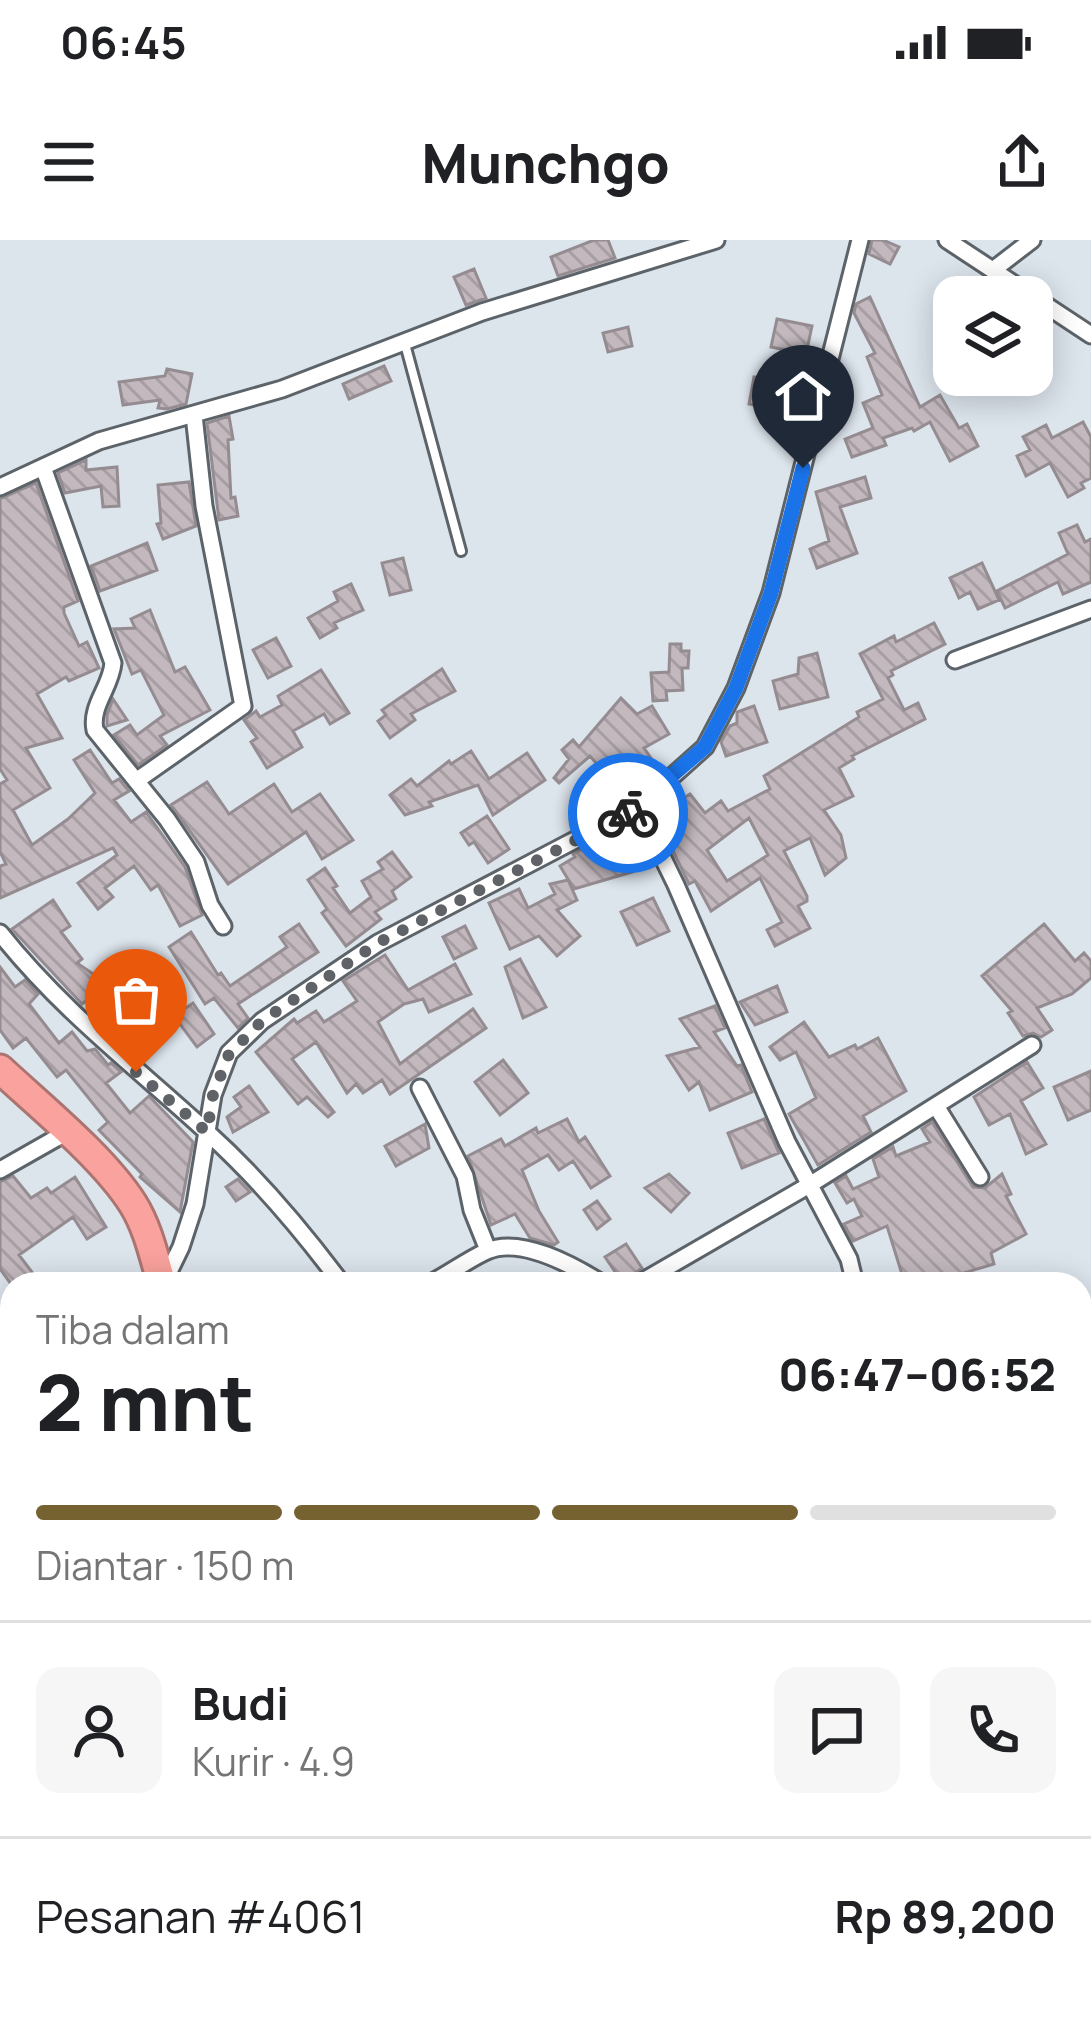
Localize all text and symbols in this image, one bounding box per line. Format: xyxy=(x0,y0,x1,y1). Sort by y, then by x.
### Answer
text: 06:45 xyxy=(60,11,187,73)
text: Munchgo xyxy=(422,125,669,199)
icon: menu xyxy=(36,129,102,195)
icon: share xyxy=(989,129,1055,195)
map controls xyxy=(933,276,1053,396)
button: layers xyxy=(933,276,1053,396)
pin xyxy=(752,345,854,468)
icon: home xyxy=(770,363,836,429)
courier xyxy=(568,753,688,873)
icon: bike xyxy=(595,780,661,846)
pin xyxy=(85,949,187,1072)
icon: bag xyxy=(103,967,169,1033)
text: Tiba dalam xyxy=(36,1302,230,1356)
text: 06:47–06:52 xyxy=(778,1343,1056,1405)
text: 2 mnt xyxy=(36,1348,254,1454)
text: Diantar · 150 m xyxy=(36,1538,294,1592)
button: person xyxy=(36,1667,162,1793)
button: chat xyxy=(774,1667,900,1793)
button: phone xyxy=(930,1667,1056,1793)
text: Budi xyxy=(192,1672,289,1734)
text: Kurir · 4.9 xyxy=(192,1734,355,1788)
text: Pesanan #4061 xyxy=(36,1885,366,1947)
text: Rp 89,200 xyxy=(835,1885,1056,1947)

